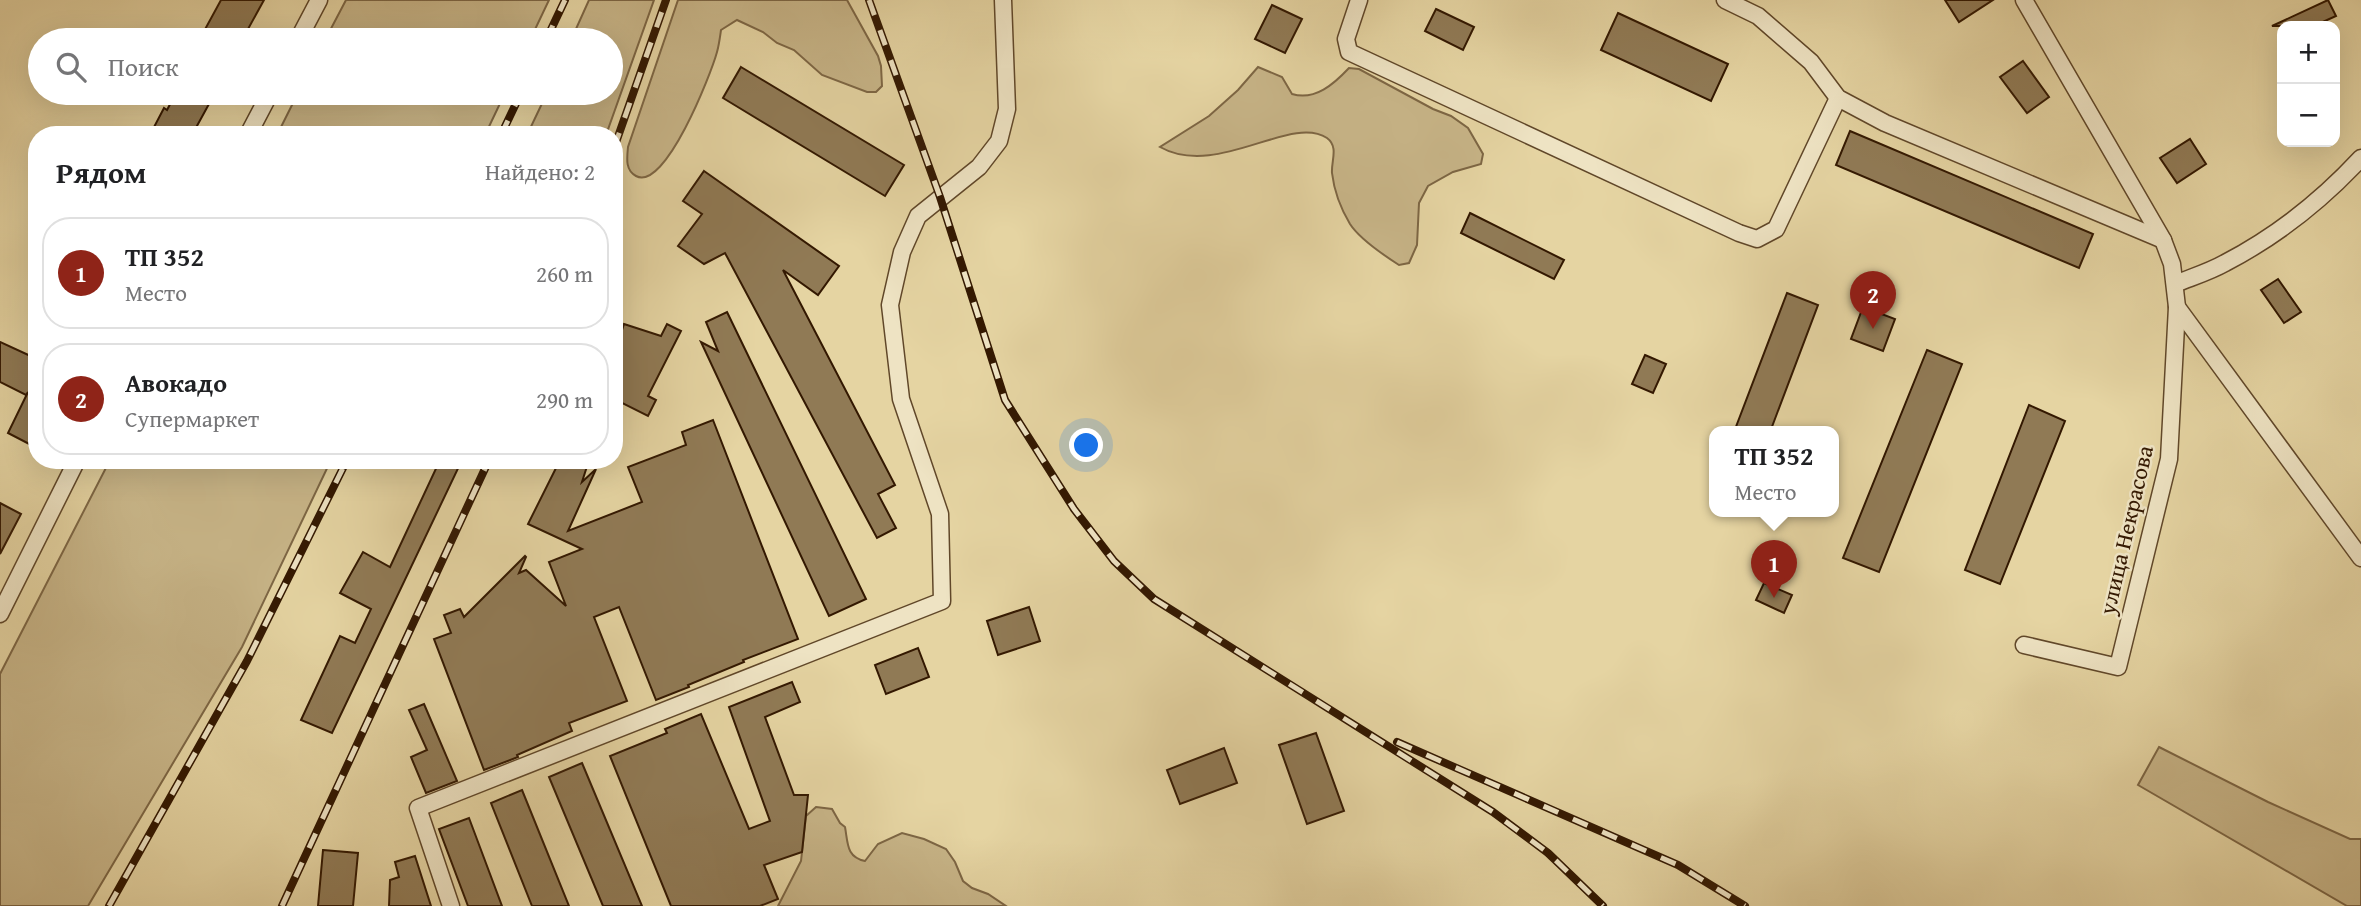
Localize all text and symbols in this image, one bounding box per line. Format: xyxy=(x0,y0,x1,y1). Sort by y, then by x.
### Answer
map controls xyxy=(2277,21,2340,147)
button: + xyxy=(2277,21,2340,84)
search box xyxy=(28,28,623,105)
text: Поиск xyxy=(108,47,179,86)
icon: search xyxy=(52,48,90,86)
button: − xyxy=(2277,84,2340,147)
text: Рядом xyxy=(56,150,147,194)
text: Найдено: 2 xyxy=(485,155,595,188)
text: ТП 352 xyxy=(125,237,204,276)
text: 1 xyxy=(75,257,87,290)
text: 260 m xyxy=(536,257,593,290)
pin: 2 xyxy=(1850,271,1896,329)
text: Место xyxy=(125,276,187,309)
text: Авокадо xyxy=(125,363,227,402)
text: 2 xyxy=(75,383,87,416)
text: 290 m xyxy=(536,383,593,416)
text: Супермаркет xyxy=(125,402,259,435)
popup xyxy=(1709,426,1839,517)
your location xyxy=(1069,428,1103,462)
text: ТП 352 xyxy=(1735,436,1813,475)
street label: улица Некрасова xyxy=(2090,442,2161,619)
text: Место xyxy=(1735,475,1796,508)
pin: 1 xyxy=(1751,540,1797,598)

